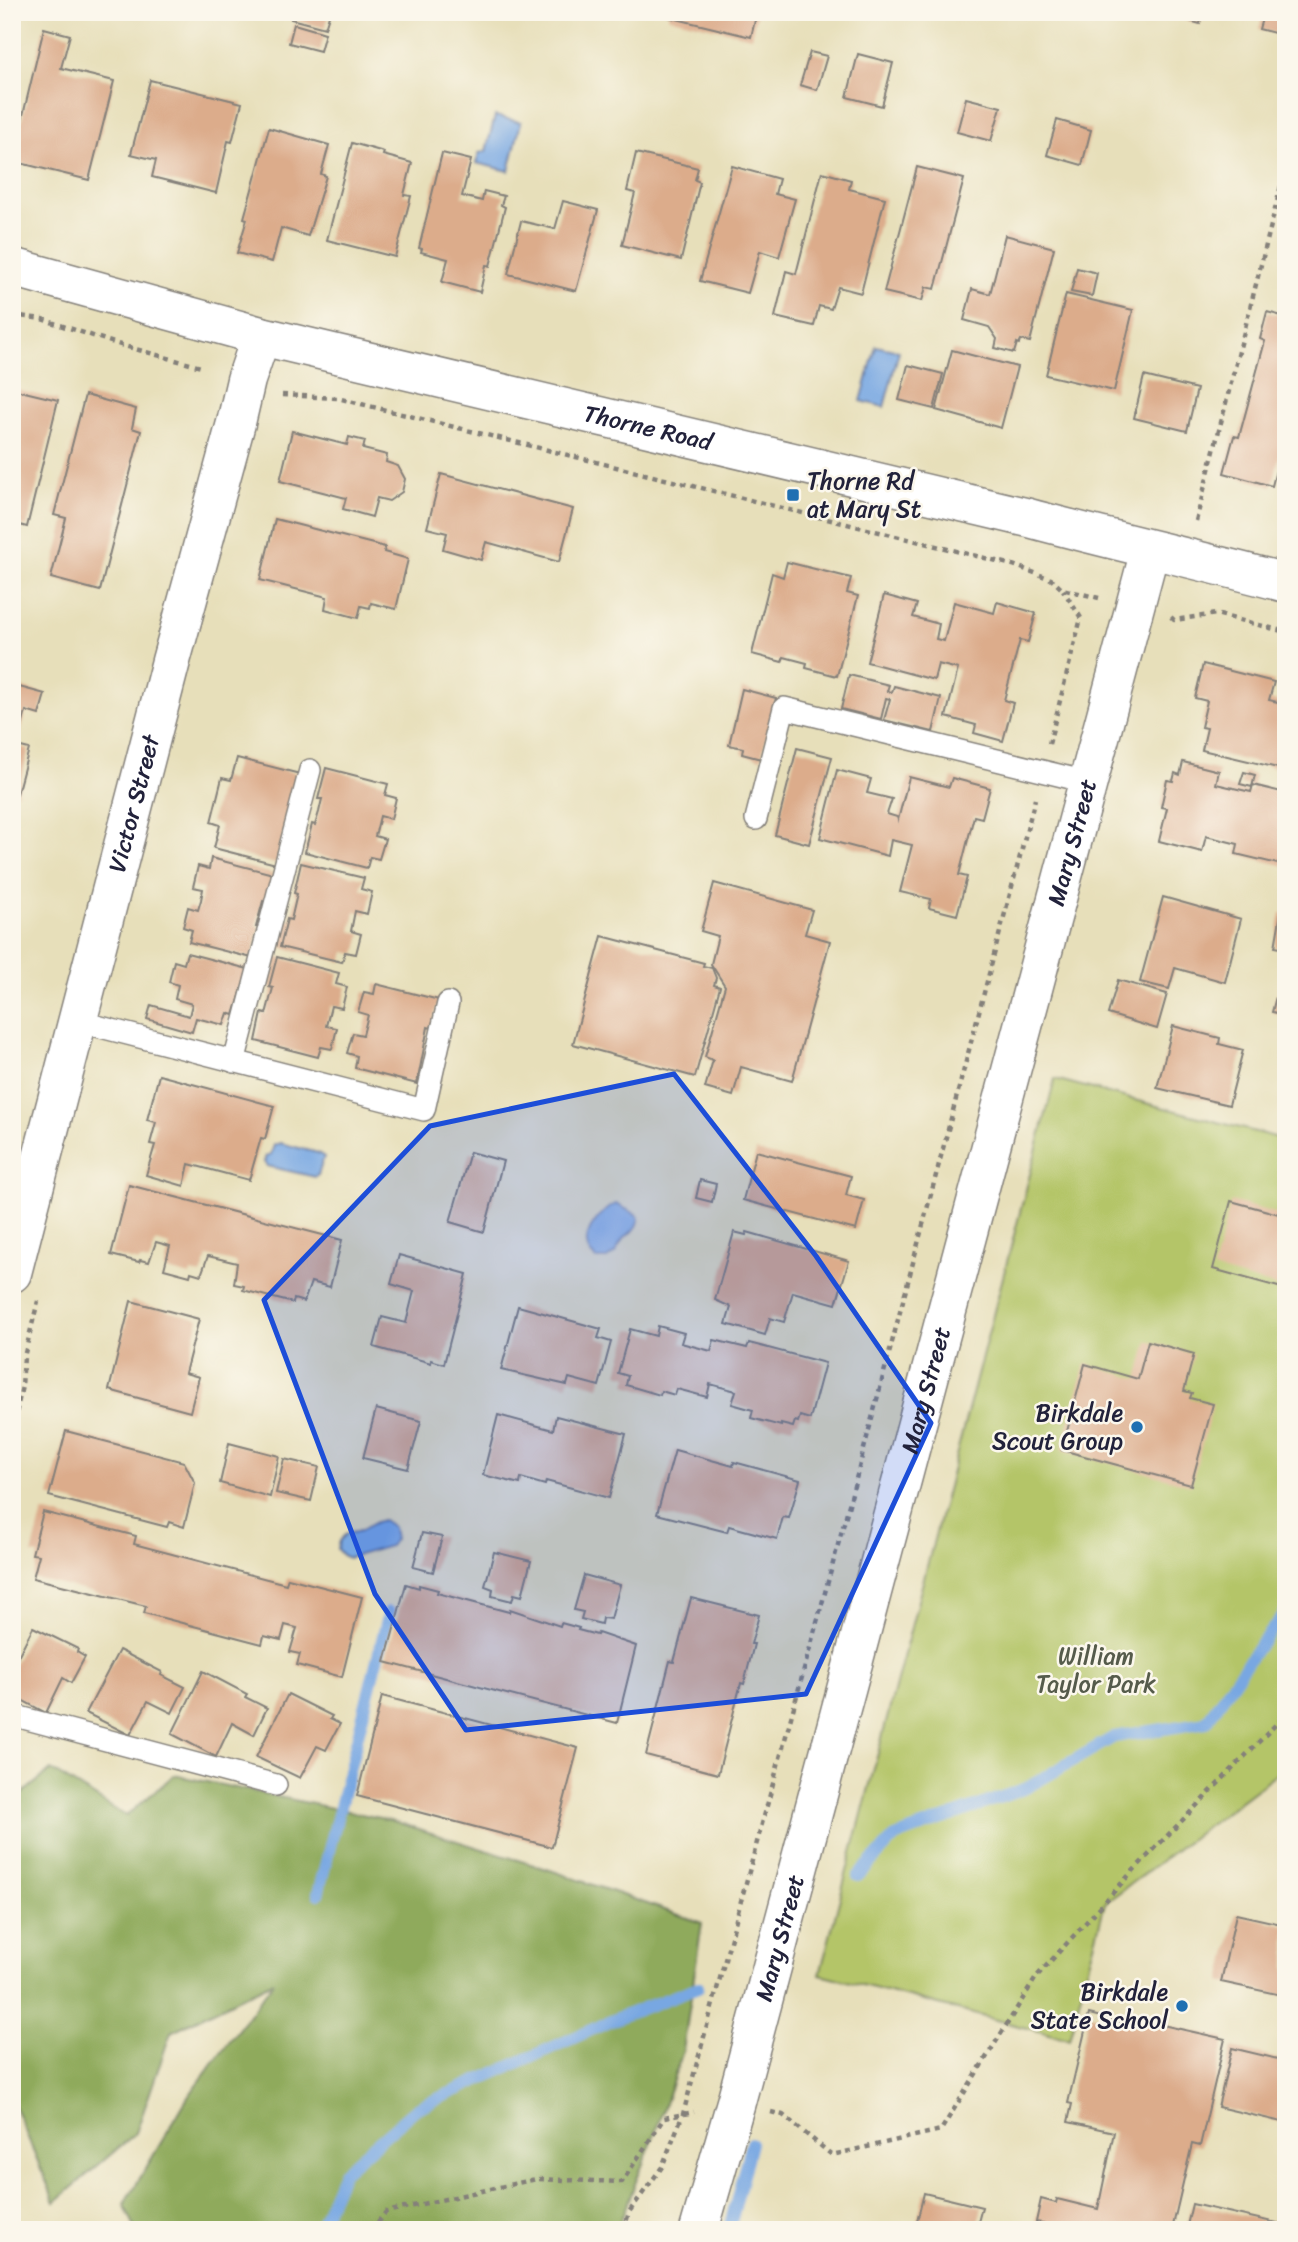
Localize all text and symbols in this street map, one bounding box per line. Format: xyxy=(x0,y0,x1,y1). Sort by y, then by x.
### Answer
street label: Thorne Road xyxy=(579,392,719,464)
place label: Thorne Rd at Mary St xyxy=(807,460,921,530)
marker: Thorne Rd at Mary St xyxy=(785,487,801,503)
street label: Victor Street xyxy=(96,729,172,877)
street label: Mary Street xyxy=(1035,774,1109,911)
street label: Mary Street xyxy=(889,1322,963,1458)
place label: Birkdale Scout Group xyxy=(992,1392,1123,1462)
marker: Birkdale Scout Group xyxy=(1129,1419,1145,1435)
park label: William Taylor Park xyxy=(1036,1635,1156,1705)
street label: Mary Street xyxy=(743,1870,817,2006)
place label: Birkdale State School xyxy=(1031,1971,1169,2041)
marker: Birkdale State School xyxy=(1174,1998,1190,2014)

